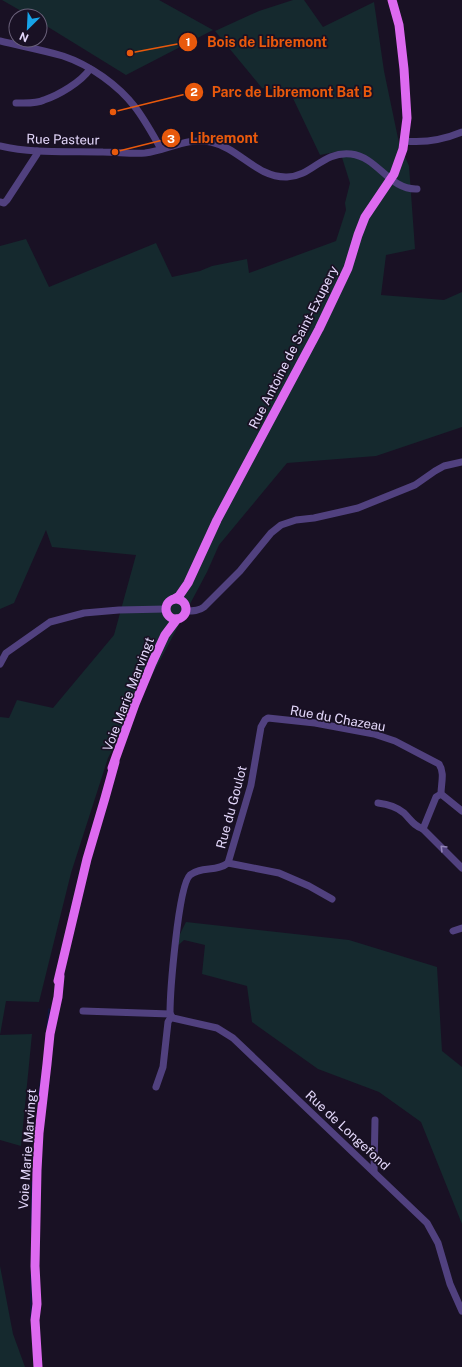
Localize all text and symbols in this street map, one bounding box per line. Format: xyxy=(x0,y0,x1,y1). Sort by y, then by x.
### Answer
north arrow xyxy=(8,8,48,48)
callout: Bois de Libremont xyxy=(178,29,335,55)
text: N xyxy=(18,30,30,44)
text: Bois de Libremont xyxy=(207,34,327,50)
text: 1 xyxy=(185,35,191,49)
callout: Parc de Libremont Bat B xyxy=(184,79,380,105)
text: Parc de Libremont Bat B xyxy=(212,84,372,100)
text: 2 xyxy=(190,85,198,99)
callout: Libremont xyxy=(161,125,266,151)
text: Libremont xyxy=(190,130,259,146)
street label: Rue Pasteur xyxy=(26,131,100,148)
text: 3 xyxy=(167,132,175,146)
street label: Rue Antoine de Saint-Exupery xyxy=(246,263,341,431)
street label: Voie Marie Marvingt xyxy=(100,635,157,753)
street label: Rue du Chazeau xyxy=(289,703,387,734)
street label: Rue du Goulot xyxy=(213,764,250,850)
one-way arrow xyxy=(440,845,448,853)
street label: Voie Marie Marvingt xyxy=(16,1088,39,1210)
street label: Rue de Longefond xyxy=(303,1088,393,1173)

